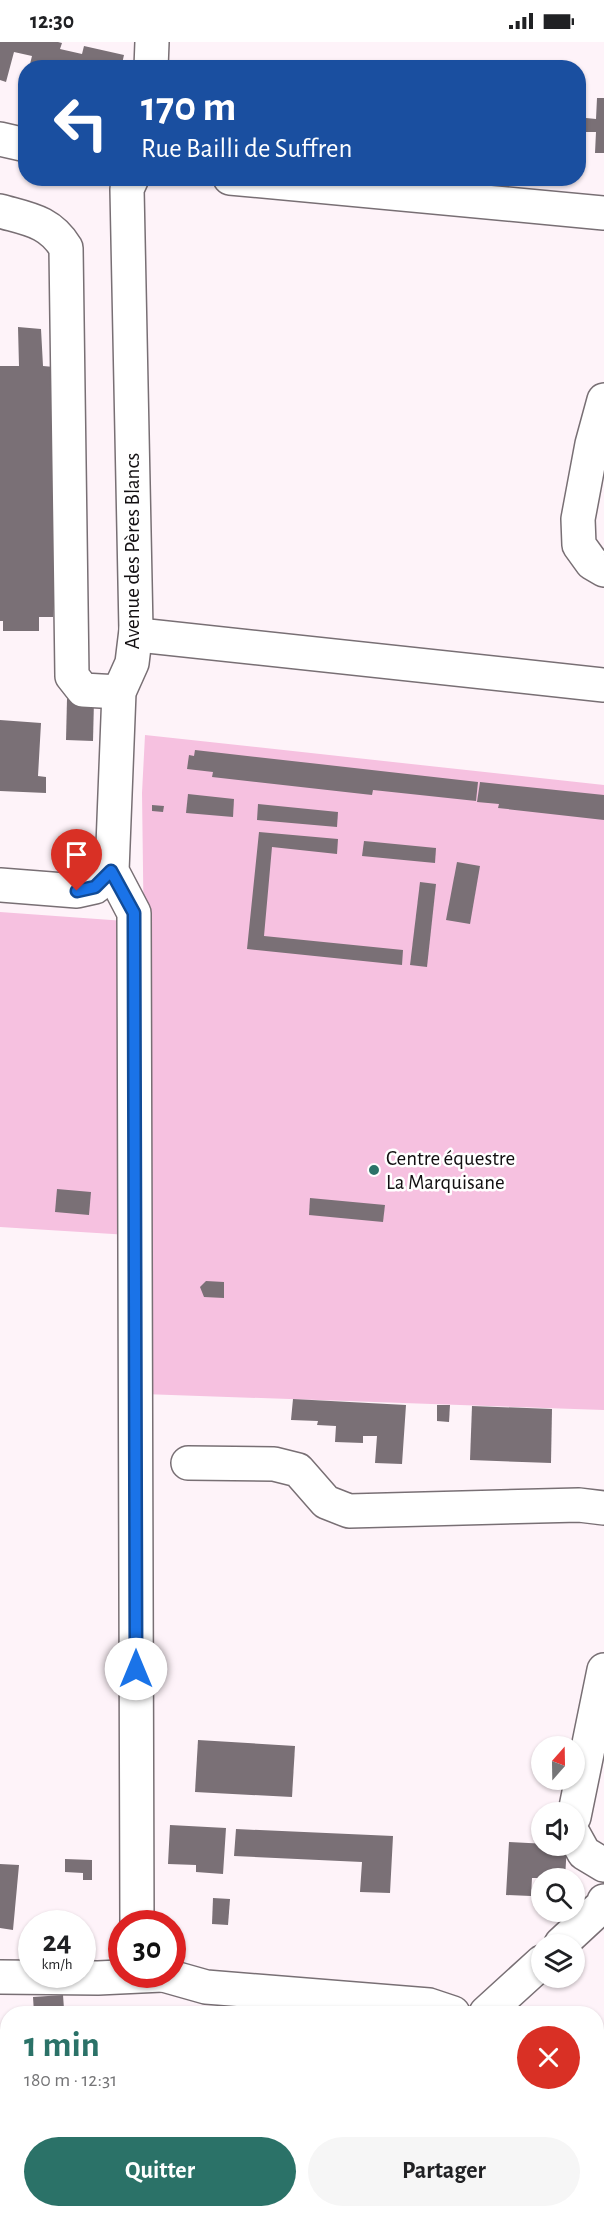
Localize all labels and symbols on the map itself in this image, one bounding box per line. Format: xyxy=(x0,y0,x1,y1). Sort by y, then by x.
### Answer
street label: Avenue des Pères Blancs xyxy=(122,453,143,649)
pin xyxy=(51,829,102,891)
place label: Centre équestre La Marquisane xyxy=(386,1148,515,1193)
marker: Centre équestre La Marquisane xyxy=(367,1163,381,1177)
position arrow xyxy=(104,1637,168,1701)
north arrow xyxy=(531,1736,585,1790)
speed limit sign: 30 xyxy=(108,1910,186,1988)

